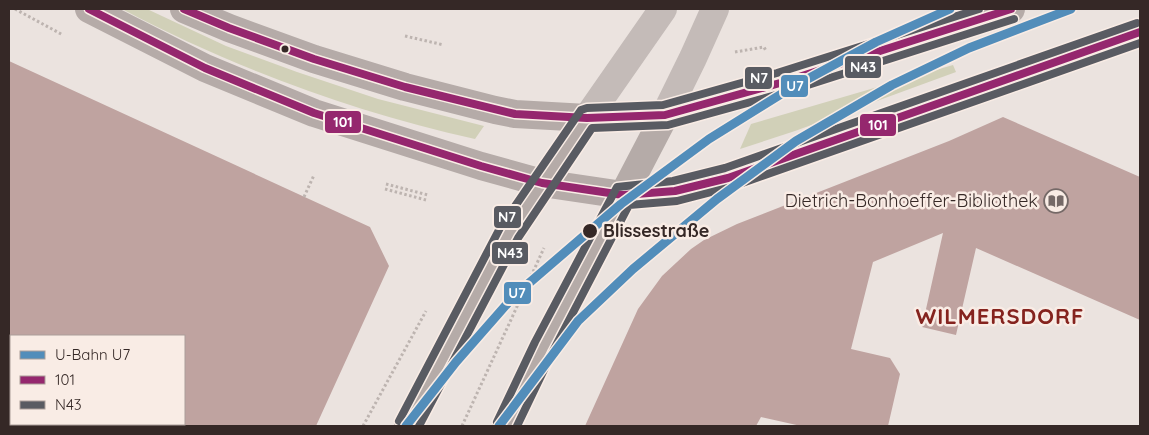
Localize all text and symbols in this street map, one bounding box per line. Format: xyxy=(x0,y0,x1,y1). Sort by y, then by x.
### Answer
unlabelled marker xyxy=(280,44,290,54)
line badge: N43 xyxy=(844,55,882,79)
text: N43 xyxy=(850,58,876,76)
line badge: N7 xyxy=(744,66,773,90)
text: N7 xyxy=(750,69,768,87)
line badge: U7 xyxy=(780,74,809,98)
text: U7 xyxy=(786,77,804,95)
line badge: 101 xyxy=(324,110,362,134)
text: 101 xyxy=(333,113,353,131)
line badge: 101 xyxy=(859,113,897,137)
text: 101 xyxy=(868,116,888,134)
library icon: Dietrich-Bonhoeffer-Bibliothek xyxy=(1043,188,1069,214)
place label: Dietrich-Bonhoeffer-Bibliothek xyxy=(785,189,1038,212)
line badge: N7 xyxy=(493,205,522,229)
text: N7 xyxy=(498,208,516,226)
place label: Blissestraße xyxy=(603,219,709,242)
marker: Blissestraße xyxy=(581,222,599,240)
line badge: N43 xyxy=(491,241,529,265)
text: N43 xyxy=(497,244,523,262)
line badge: U7 xyxy=(503,281,532,305)
text: U7 xyxy=(508,284,526,302)
district label: WILMERSDORF xyxy=(916,302,1084,330)
legend xyxy=(10,335,185,425)
text: U-Bahn U7 xyxy=(55,345,130,364)
text: 101 xyxy=(55,370,75,389)
text: N43 xyxy=(55,395,82,414)

